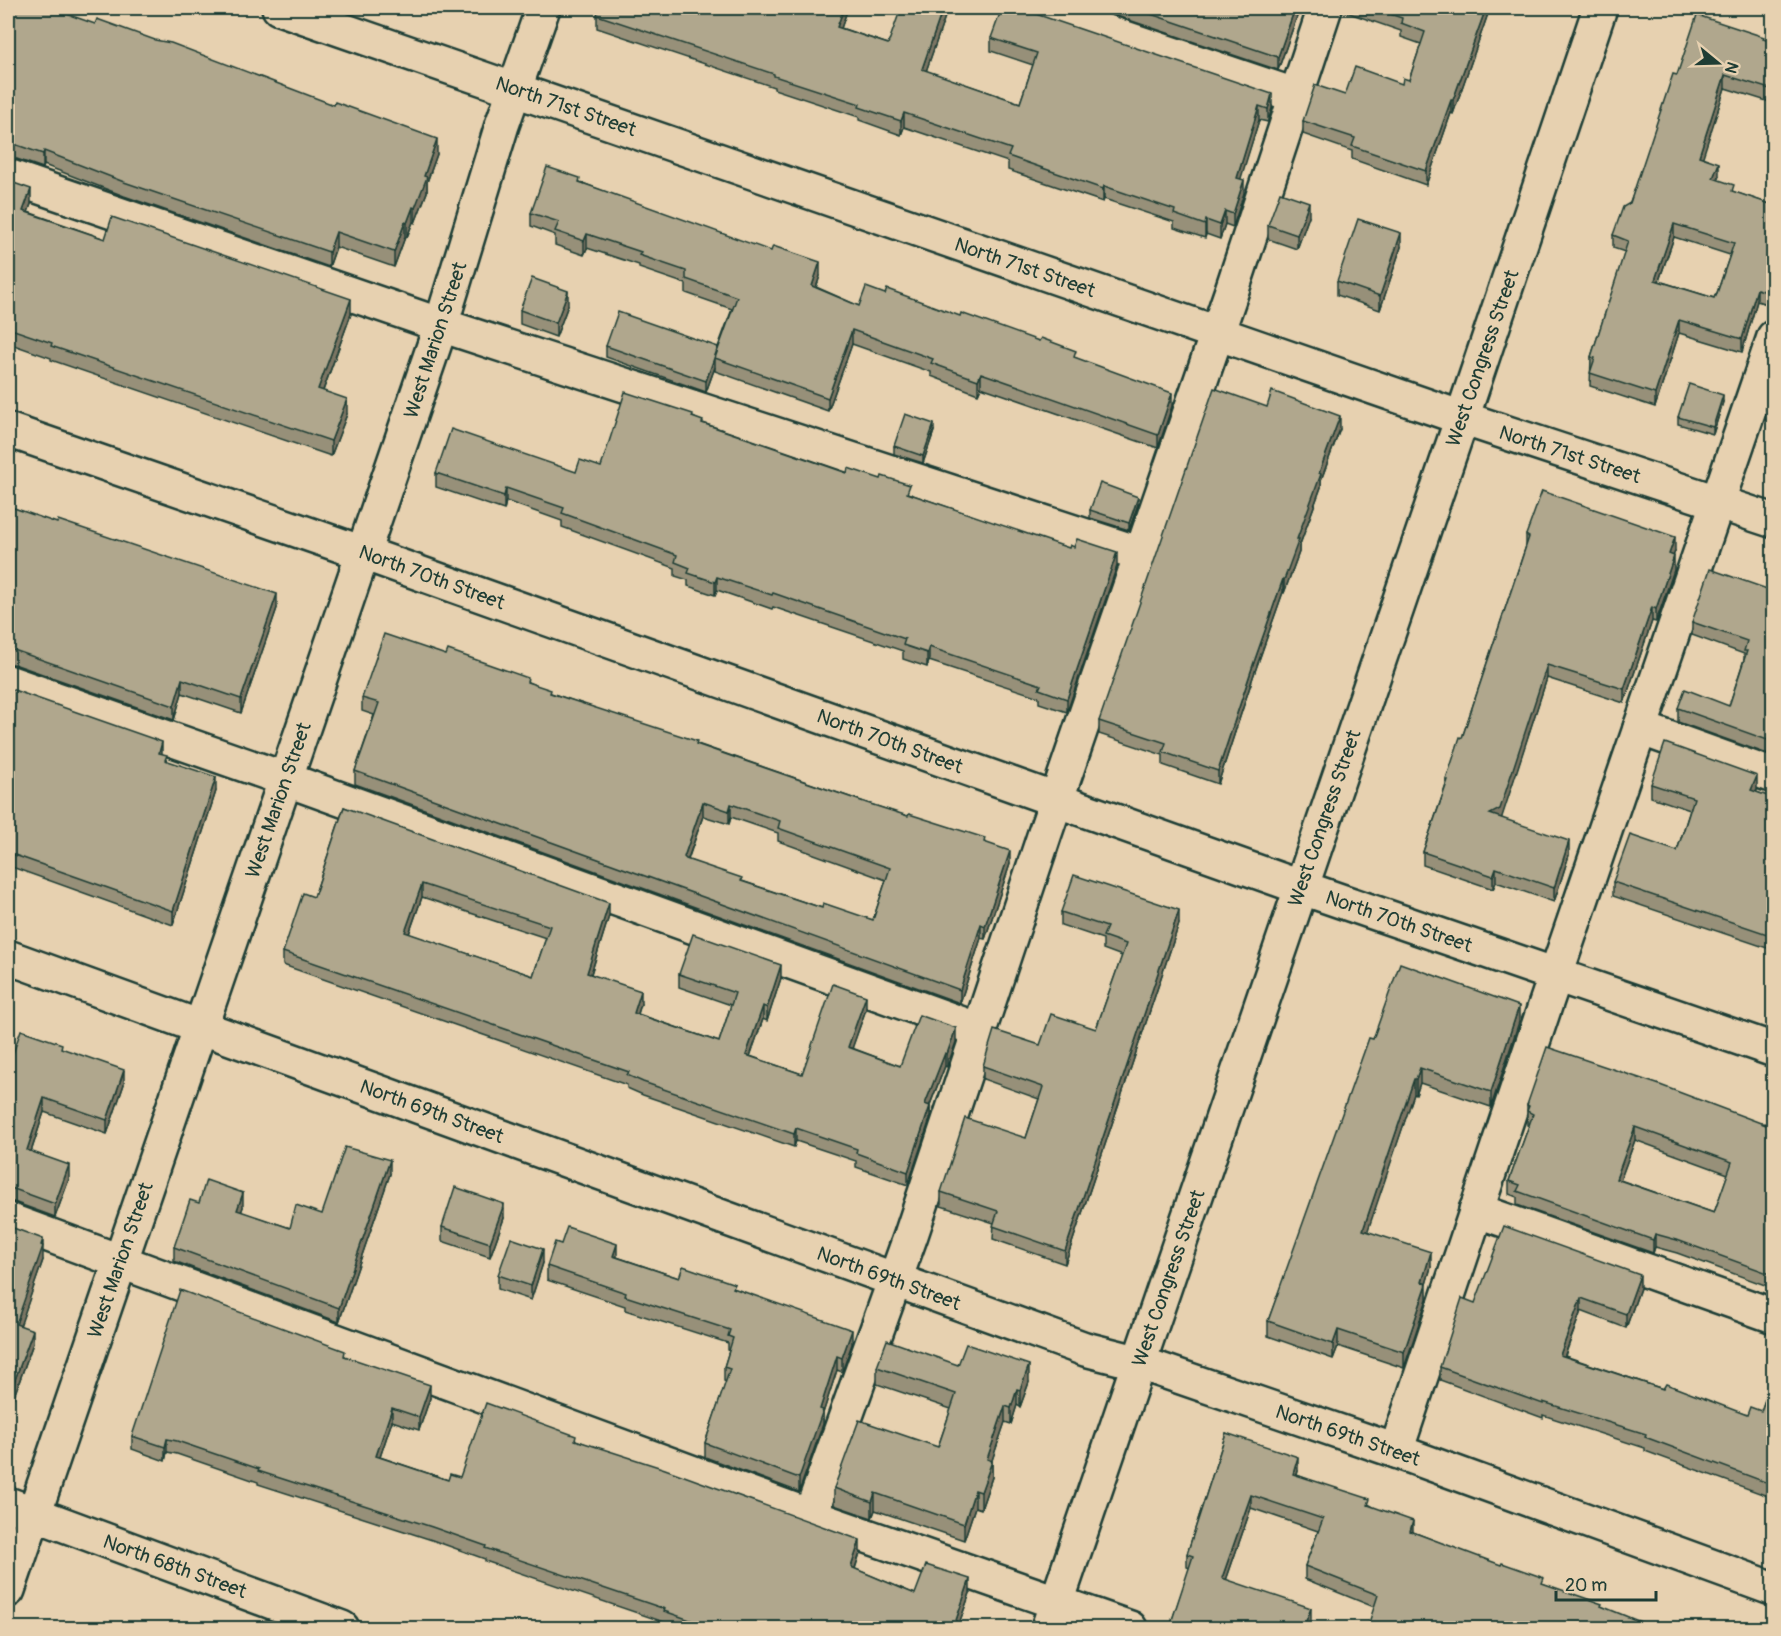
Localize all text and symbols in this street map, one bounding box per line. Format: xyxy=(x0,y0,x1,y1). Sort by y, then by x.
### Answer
north arrow xyxy=(1688,33,1748,93)
text: N xyxy=(1720,59,1742,76)
street label: North 71st Street xyxy=(492,71,640,143)
street label: North 71st Street xyxy=(951,232,1099,304)
street label: West Marion Street xyxy=(398,258,473,422)
street label: West Congress Street xyxy=(1440,265,1525,450)
street label: North 71st Street xyxy=(1496,420,1645,489)
street label: North 70th Street xyxy=(355,539,509,616)
street label: North 70th Street xyxy=(813,703,967,780)
street label: West Marion Street xyxy=(240,718,317,881)
street label: West Congress Street xyxy=(1282,725,1367,910)
street label: North 70th Street xyxy=(1322,885,1476,959)
street label: North 69th Street xyxy=(357,1074,508,1149)
street label: West Marion Street xyxy=(82,1178,159,1341)
street label: West Congress Street xyxy=(1126,1185,1211,1370)
street label: North 69th Street xyxy=(814,1241,965,1316)
street label: North 69th Street xyxy=(1272,1399,1424,1472)
street label: North 68th Street xyxy=(100,1529,251,1604)
scale bar xyxy=(1556,1564,1656,1602)
text: 20 m xyxy=(1565,1574,1607,1597)

